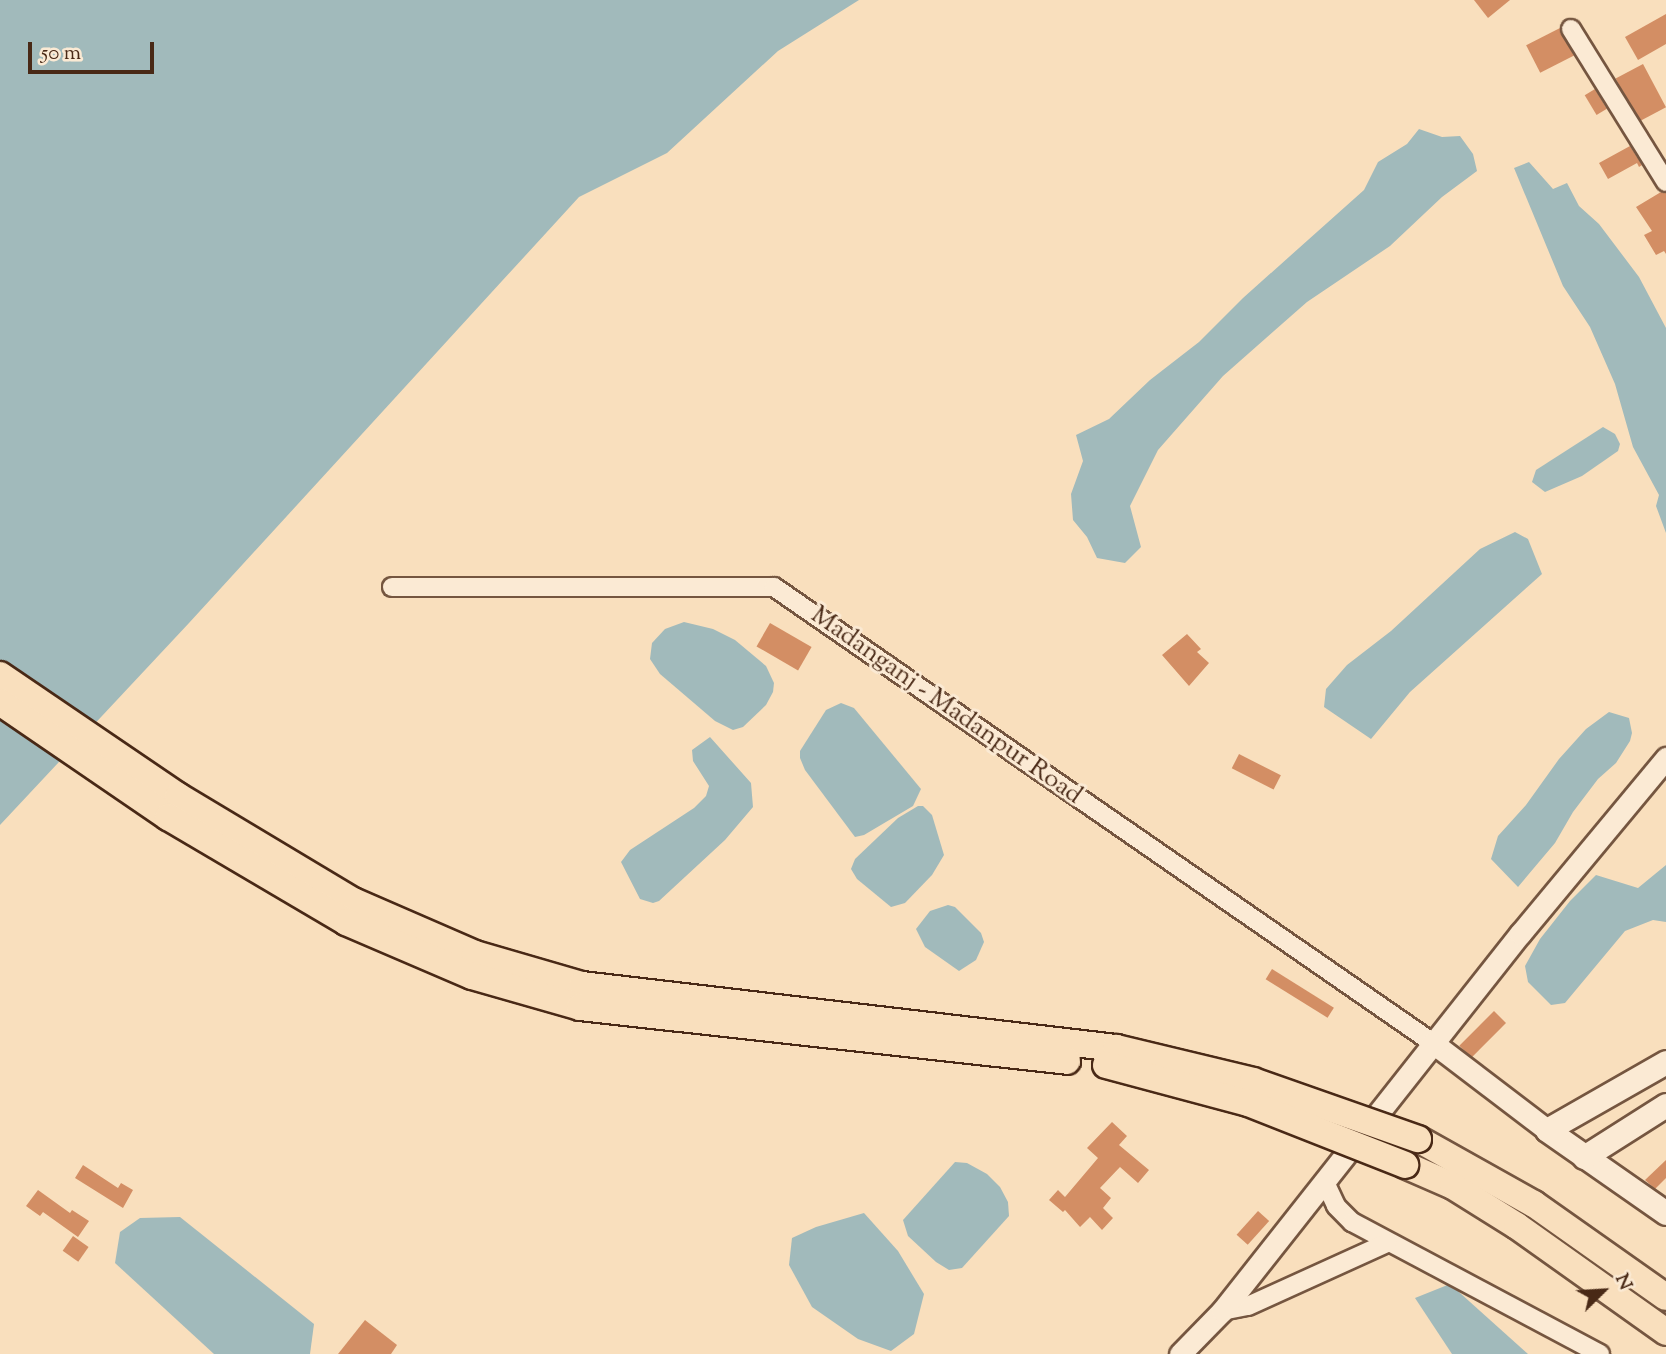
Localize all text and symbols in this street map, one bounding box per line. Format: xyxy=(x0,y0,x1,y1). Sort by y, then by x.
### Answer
scale bar xyxy=(32,28,158,72)
text: 50 m xyxy=(41,39,81,69)
street label: Madanganj - Madanpur Road xyxy=(804,600,1088,812)
north arrow xyxy=(1568,1256,1638,1326)
text: N xyxy=(1607,1270,1638,1295)

